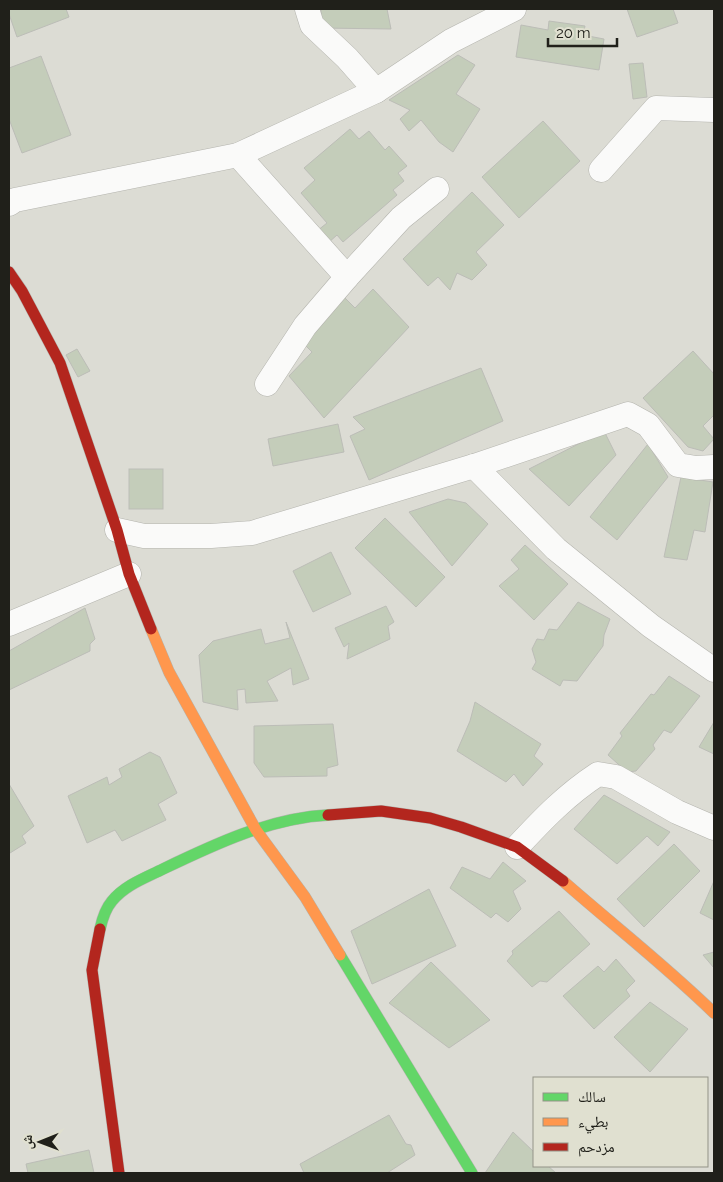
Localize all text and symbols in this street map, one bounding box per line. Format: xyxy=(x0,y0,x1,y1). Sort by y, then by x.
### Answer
scale bar xyxy=(548,15,617,47)
text: 20 m xyxy=(556,24,591,42)
legend xyxy=(533,1077,708,1167)
text: سالك xyxy=(578,1088,606,1106)
text: بطيء xyxy=(578,1113,608,1134)
north arrow xyxy=(15,1117,65,1167)
text: ش xyxy=(19,1135,36,1150)
text: مزدحم xyxy=(578,1138,615,1157)

